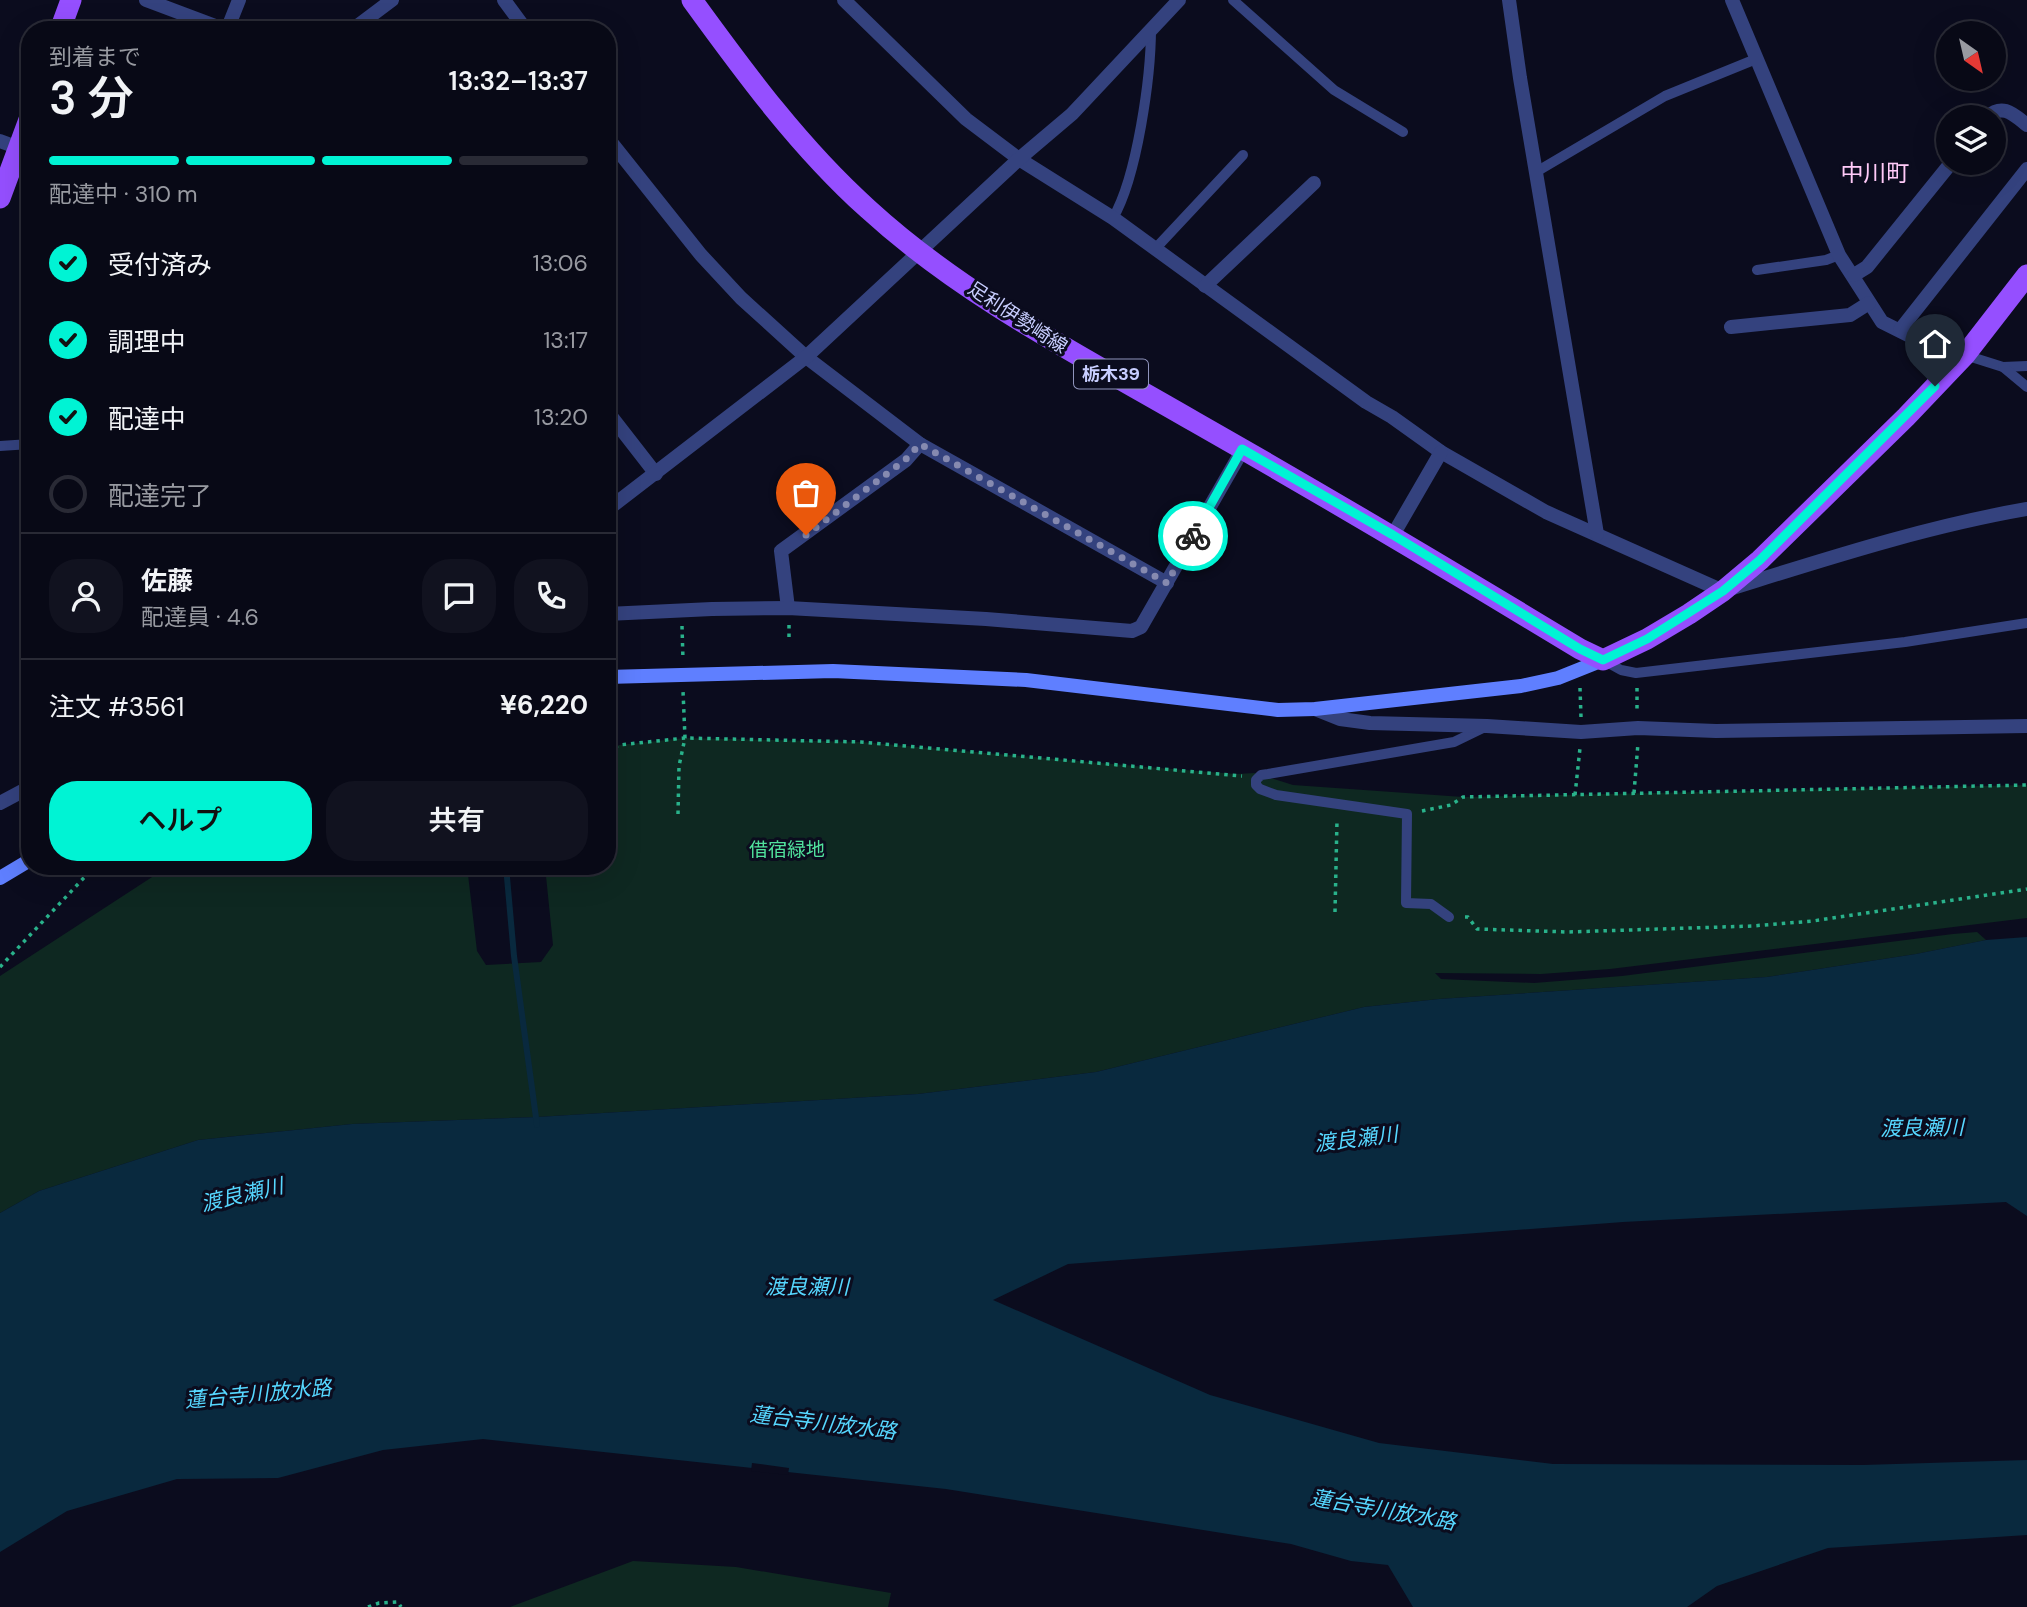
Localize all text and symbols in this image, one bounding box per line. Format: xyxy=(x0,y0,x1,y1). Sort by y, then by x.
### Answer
north arrow xyxy=(1936,21,2006,91)
map controls xyxy=(1936,21,2006,175)
text: 到着まで xyxy=(49,42,141,72)
text: 13:32–13:37 xyxy=(449,64,588,98)
text: 3 分 xyxy=(49,68,134,128)
button: layers xyxy=(1936,105,2006,175)
district label: 中川町 xyxy=(1841,158,1910,188)
text: 配達中 · 310 m xyxy=(49,179,198,209)
icon: check xyxy=(49,244,87,282)
text: 受付済み xyxy=(108,248,212,282)
text: 13:06 xyxy=(532,248,588,278)
street label: 足利伊勢崎線 xyxy=(963,276,1072,359)
pin xyxy=(1905,314,1965,386)
icon: check xyxy=(49,321,87,359)
text: 調理中 xyxy=(108,325,186,359)
text: 13:17 xyxy=(543,325,588,355)
icon: home xyxy=(1916,325,1954,363)
road number: 栃木39 xyxy=(1074,360,1148,388)
icon: check xyxy=(49,398,87,436)
text: 配達中 xyxy=(108,402,186,436)
text: 13:20 xyxy=(534,402,588,432)
pin xyxy=(776,463,836,535)
icon: bag xyxy=(787,474,825,512)
text: 配達完了 xyxy=(108,479,212,513)
courier xyxy=(1158,501,1228,571)
icon: bike xyxy=(1174,517,1212,555)
button: person xyxy=(49,559,123,633)
button: chat xyxy=(422,559,496,633)
button: phone xyxy=(514,559,588,633)
text: 佐藤 xyxy=(141,564,193,598)
text: 配達員 · 4.6 xyxy=(141,602,259,632)
text: ¥6,220 xyxy=(500,688,588,722)
text: 注文 #3561 xyxy=(49,690,185,724)
button: ヘルプ xyxy=(49,781,312,861)
button: 共有 xyxy=(326,781,588,861)
park label: 借宿緑地 xyxy=(749,837,825,862)
water label: 渡良瀬川 xyxy=(1880,1113,1966,1143)
water label: 渡良瀬川 xyxy=(1313,1120,1401,1158)
water label: 渡良瀬川 xyxy=(198,1171,288,1218)
water label: 渡良瀬川 xyxy=(765,1273,851,1301)
water label: 蓮台寺川放水路 xyxy=(184,1373,334,1414)
water label: 蓮台寺川放水路 xyxy=(748,1400,900,1446)
water label: 蓮台寺川放水路 xyxy=(1308,1483,1460,1537)

